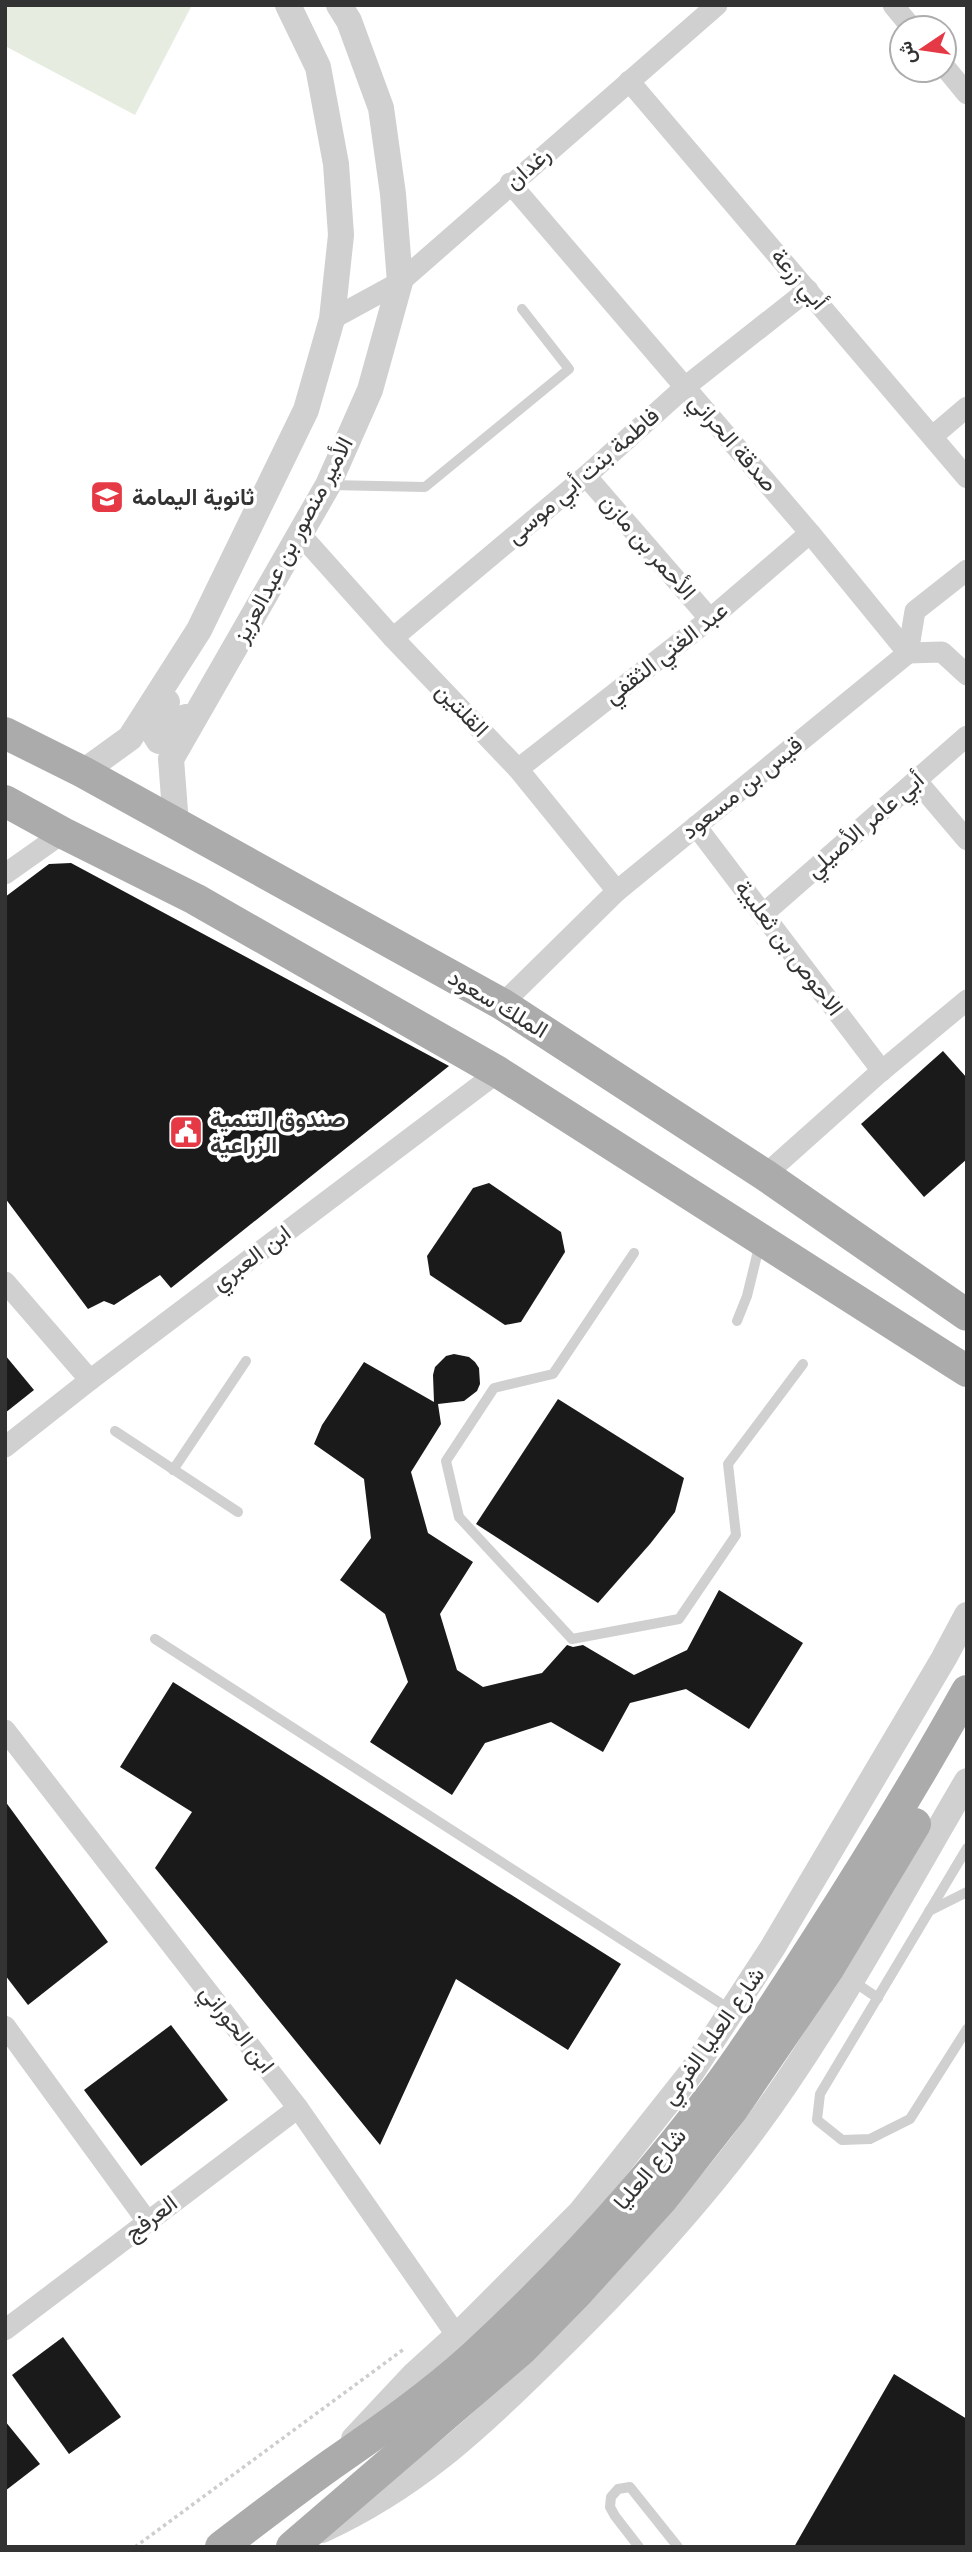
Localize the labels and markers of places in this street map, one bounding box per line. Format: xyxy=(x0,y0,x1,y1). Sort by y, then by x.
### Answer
school or university icon: ثانوية اليمامة xyxy=(88,478,126,516)
place label: ثانوية اليمامة xyxy=(132,484,254,512)
place label: صندوق التنمية الزراعية xyxy=(210,1106,346,1160)
public building icon: صندوق التنمية الزراعية xyxy=(167,1113,205,1151)

